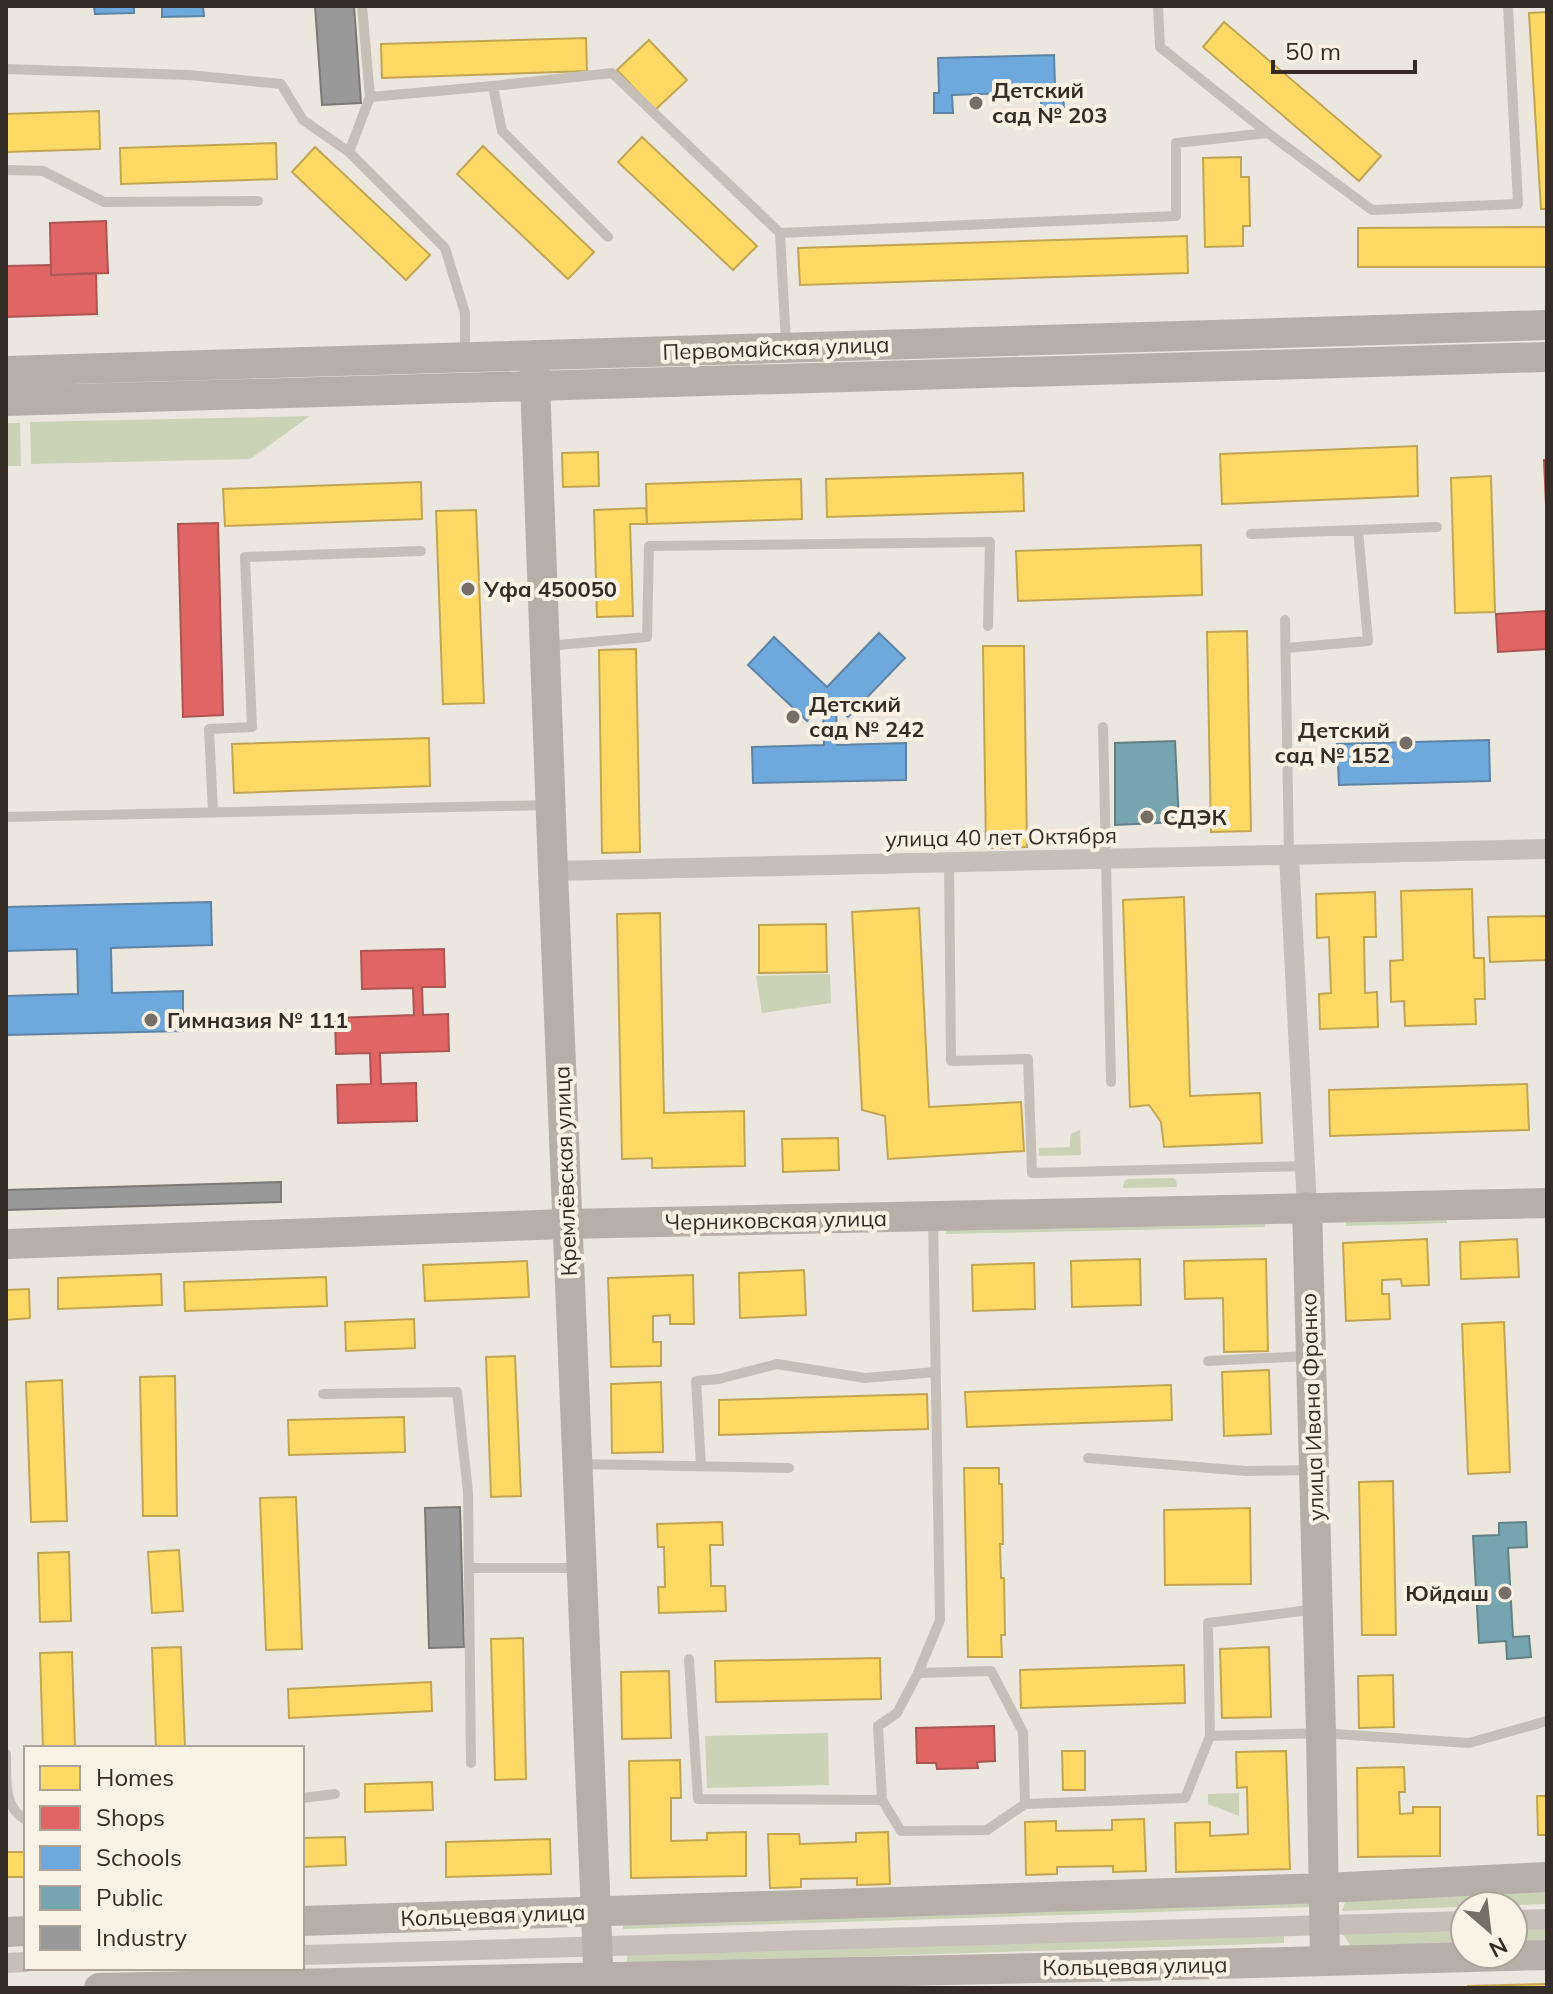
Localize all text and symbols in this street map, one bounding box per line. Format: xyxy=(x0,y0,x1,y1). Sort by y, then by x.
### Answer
scale bar xyxy=(1273,24,1415,74)
text: 50 m xyxy=(1285,36,1341,66)
place label: Детский сад № 203 xyxy=(992,76,1107,129)
marker: Детский сад № 203 xyxy=(967,94,985,112)
street label: Первомайская улица xyxy=(662,330,890,366)
place label: Уфа 450050 xyxy=(483,575,617,603)
marker: Уфа 450050 xyxy=(459,580,477,598)
place label: Детский сад № 242 xyxy=(809,690,924,743)
marker: Детский сад № 242 xyxy=(784,708,802,726)
place label: Детский сад № 152 xyxy=(1275,716,1390,769)
marker: Детский сад № 152 xyxy=(1397,734,1415,752)
place label: СДЭК xyxy=(1163,803,1227,831)
marker: СДЭК xyxy=(1138,808,1156,826)
street label: улица 40 лет Октября xyxy=(885,821,1117,853)
place label: Гимназия № 111 xyxy=(167,1006,348,1034)
marker: Гимназия № 111 xyxy=(142,1011,160,1029)
street label: Кремлёвская улица xyxy=(547,1065,583,1277)
street label: Черниковская улица xyxy=(665,1204,887,1236)
street label: улица Ивана Франко xyxy=(1294,1293,1330,1521)
place label: Юйдаш xyxy=(1405,1579,1489,1607)
marker: Юйдаш xyxy=(1496,1584,1514,1602)
legend xyxy=(24,1746,304,1970)
text: Homes xyxy=(96,1762,174,1792)
text: Shops xyxy=(96,1802,165,1832)
text: Schools xyxy=(96,1842,182,1872)
text: Public xyxy=(96,1882,163,1912)
north arrow xyxy=(1449,1890,1529,1970)
street label: Кольцевая улица xyxy=(400,1898,586,1932)
text: Industry xyxy=(96,1922,187,1952)
text: N xyxy=(1484,1931,1512,1964)
street label: Кольцевая улица xyxy=(1042,1950,1228,1982)

